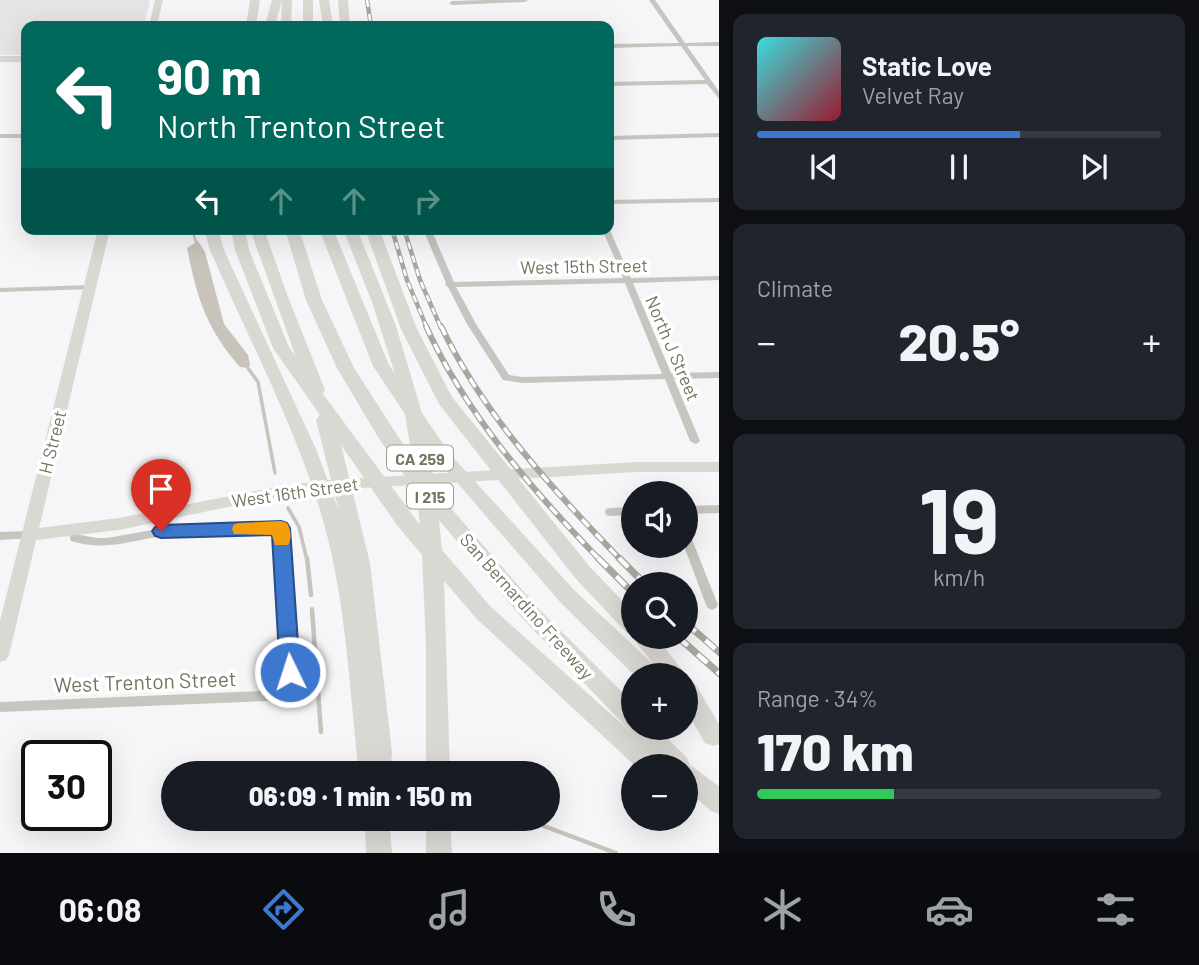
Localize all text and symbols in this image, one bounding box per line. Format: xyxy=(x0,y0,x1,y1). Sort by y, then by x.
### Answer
text: 90 m xyxy=(157,46,262,105)
icon: left xyxy=(42,49,133,140)
text: Static Love xyxy=(862,50,992,81)
text: Velvet Ray xyxy=(862,81,964,109)
text: North Trenton Street xyxy=(157,106,445,144)
icon: previous xyxy=(805,148,843,186)
icon: pause xyxy=(940,148,978,186)
icon: next xyxy=(1075,148,1113,186)
icon: left xyxy=(189,182,227,220)
icon: ahead xyxy=(262,182,300,220)
icon: ahead xyxy=(335,182,373,220)
icon: right xyxy=(408,182,446,220)
street label: West 15th Street xyxy=(520,254,648,278)
text: Climate xyxy=(757,274,833,302)
street label: North J Street xyxy=(641,292,705,404)
text: 20.5° xyxy=(898,309,1020,371)
text: − xyxy=(757,318,776,364)
text: + xyxy=(1142,318,1161,364)
street label: H Street xyxy=(34,408,70,476)
road number: CA 259 xyxy=(387,446,453,471)
pin xyxy=(131,459,191,531)
text: 19 xyxy=(919,463,999,572)
icon: arrive xyxy=(142,470,180,508)
street label: West 16th Street xyxy=(230,472,360,512)
map controls xyxy=(621,481,698,831)
button: sound xyxy=(621,481,698,558)
road number: I 215 xyxy=(407,484,453,509)
street label: San Bernardino Freeway xyxy=(456,528,598,684)
text: km/h xyxy=(933,563,985,591)
button: search xyxy=(621,572,698,649)
position arrow xyxy=(253,635,327,709)
button: + xyxy=(621,663,698,740)
street label: West Trenton Street xyxy=(53,665,237,697)
text: Range · 34% xyxy=(757,684,878,712)
text: 170 km xyxy=(757,719,914,781)
speed limit sign: 30 xyxy=(21,740,112,831)
button: − xyxy=(621,754,698,831)
text: 06:09 · 1 min · 150 m xyxy=(249,780,472,811)
icon: directions xyxy=(259,885,308,934)
icon: music xyxy=(425,885,474,934)
icon: phone xyxy=(592,885,641,934)
icon: climate xyxy=(758,885,807,934)
icon: car xyxy=(925,885,974,934)
icon: filters xyxy=(1091,885,1140,934)
text: 06:08 xyxy=(59,890,141,928)

